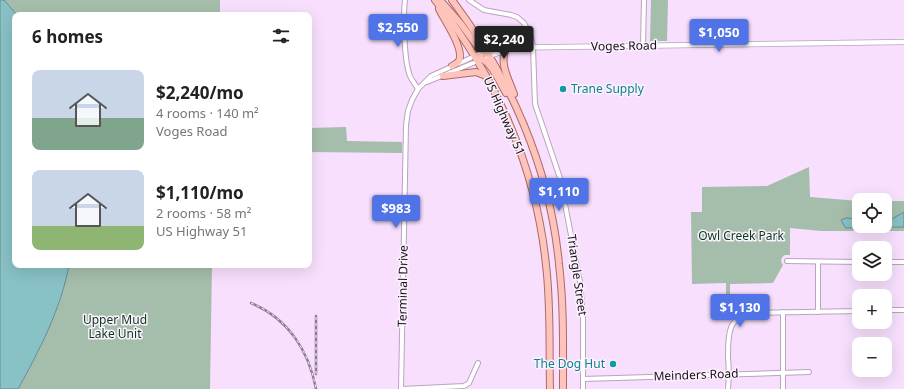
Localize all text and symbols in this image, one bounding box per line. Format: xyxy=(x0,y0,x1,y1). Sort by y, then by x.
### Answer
pin: $2,550 xyxy=(365,14,431,48)
text: $2,550 xyxy=(378,18,418,36)
pin: $1,050 xyxy=(686,19,752,53)
text: $1,050 xyxy=(699,23,739,41)
text: 6 homes xyxy=(32,25,103,48)
icon: filters xyxy=(270,25,292,47)
pin: $2,240 xyxy=(471,26,537,60)
text: $2,240 xyxy=(484,30,524,48)
street label: Voges Road xyxy=(591,36,657,55)
street label: US Highway 51 xyxy=(480,74,529,158)
place label: Trane Supply xyxy=(571,80,645,97)
text: $2,240/mo xyxy=(156,81,244,104)
marker: Trane Supply xyxy=(558,84,568,94)
icon: home xyxy=(64,86,112,134)
text: 4 rooms · 140 m² xyxy=(156,104,259,122)
text: Voges Road xyxy=(156,122,228,140)
pin: $1,110 xyxy=(526,178,592,212)
text: $1,110/mo xyxy=(156,181,244,204)
text: $1,110 xyxy=(539,182,579,200)
icon: home xyxy=(64,186,112,234)
map controls xyxy=(852,193,892,377)
button: locate xyxy=(852,193,892,233)
pin: $983 xyxy=(372,195,420,229)
text: $983 xyxy=(381,199,411,217)
text: 2 rooms · 58 m² xyxy=(156,204,251,222)
text: US Highway 51 xyxy=(156,222,247,240)
park label: Owl Creek Park xyxy=(698,227,784,244)
street label: Triangle Street xyxy=(563,233,592,317)
button: layers xyxy=(852,241,892,281)
street label: Terminal Drive xyxy=(393,245,412,327)
button: + xyxy=(852,289,892,329)
pin: $1,130 xyxy=(707,294,773,328)
text: $1,130 xyxy=(720,298,760,316)
park label: Upper Mud Lake Unit xyxy=(83,311,147,342)
button: − xyxy=(852,337,892,377)
place label: The Dog Hut xyxy=(534,355,606,372)
marker: The Dog Hut xyxy=(608,359,618,369)
street label: Meinders Road xyxy=(653,365,739,384)

